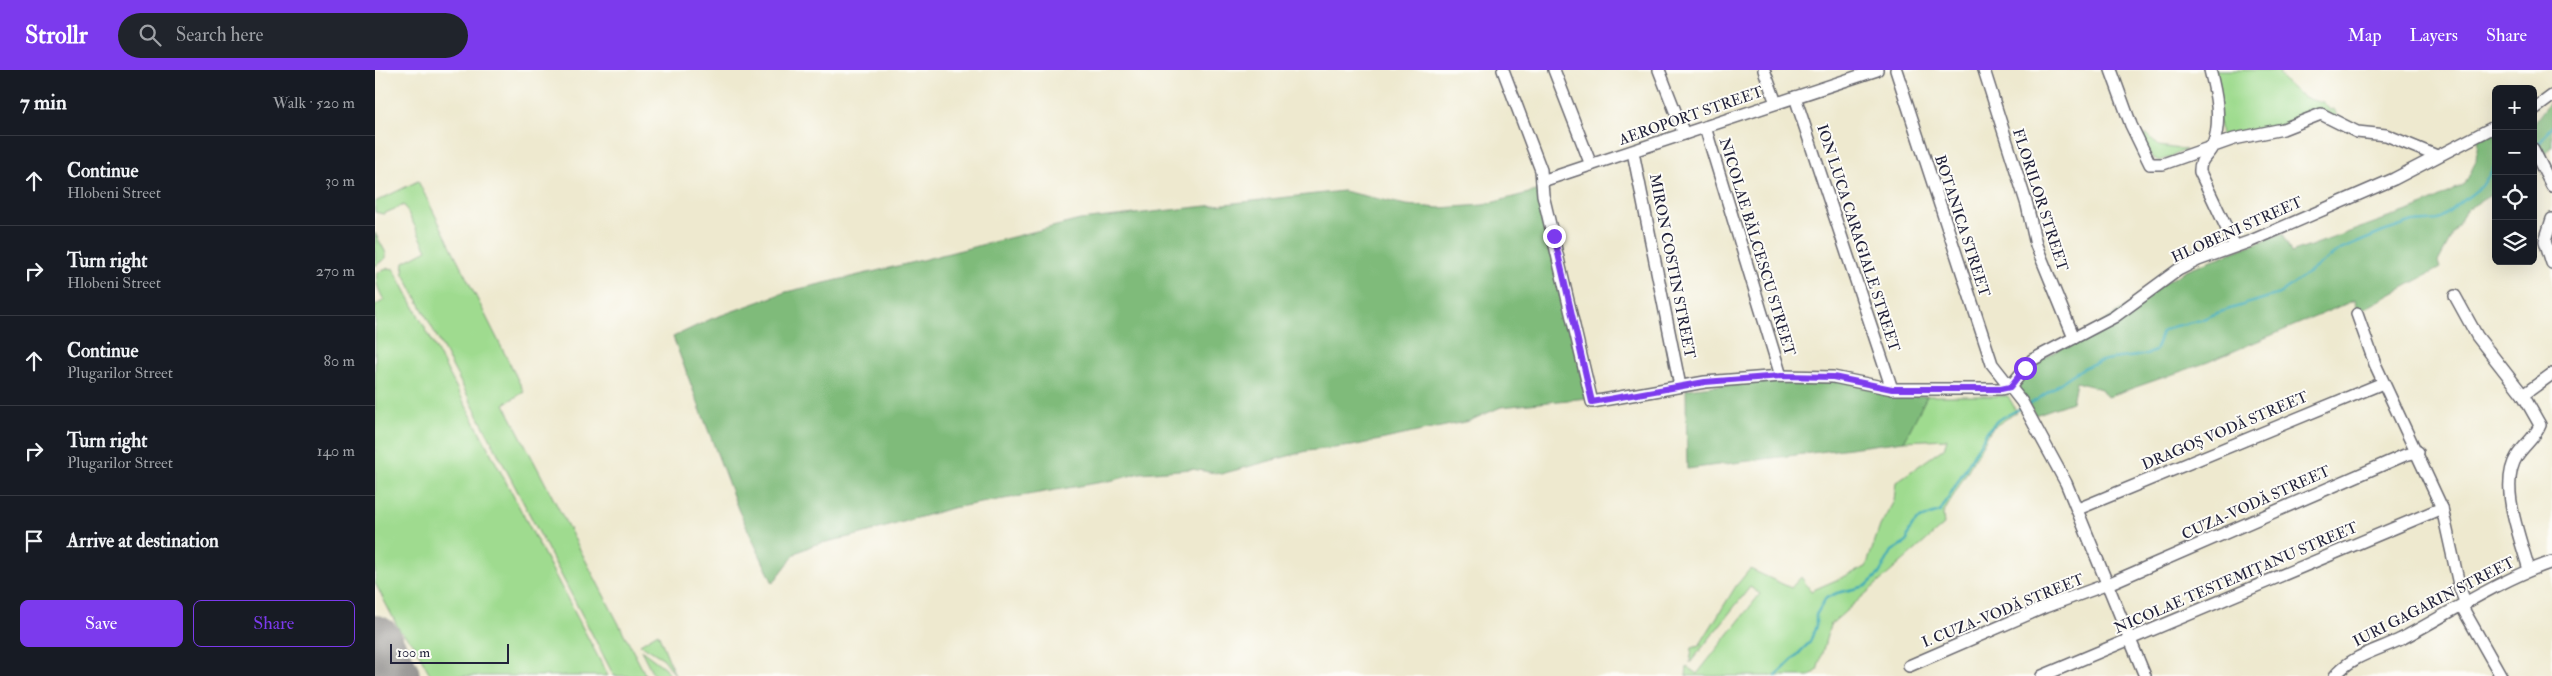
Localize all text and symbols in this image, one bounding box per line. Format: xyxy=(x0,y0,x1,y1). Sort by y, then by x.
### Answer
search box xyxy=(118,13,468,58)
text: Strollr xyxy=(25,20,88,51)
icon: search xyxy=(136,21,164,49)
text: Search here xyxy=(176,23,264,47)
text: Map xyxy=(2348,24,2382,47)
text: Layers xyxy=(2410,24,2458,47)
text: Share xyxy=(2486,24,2527,47)
street label: AEROPORT STREET xyxy=(1615,82,1766,150)
map controls xyxy=(2492,85,2537,265)
button: + xyxy=(2492,85,2537,130)
text: 7 min xyxy=(20,89,67,116)
text: Walk · 520 m xyxy=(273,93,355,113)
street label: ION LUCA CARAGIALE STREET xyxy=(1812,122,1904,354)
street label: FLORILOR STREET xyxy=(2008,126,2072,274)
button: − xyxy=(2492,130,2537,175)
street label: NICOLAE BĂLCESCU STREET xyxy=(1715,135,1800,358)
street label: BOTANICA STREET xyxy=(1930,153,1994,299)
text: Continue xyxy=(67,159,138,183)
icon: ahead xyxy=(20,167,48,195)
text: 30 m xyxy=(325,171,355,191)
street label: MIRON COSTIN STREET xyxy=(1645,172,1699,360)
button: locate xyxy=(2492,175,2537,220)
text: Hlobeni Street xyxy=(67,183,161,203)
street label: HLOBENI STREET xyxy=(2169,193,2305,267)
button: layers xyxy=(2492,220,2537,265)
route end xyxy=(1543,225,1566,248)
text: Turn right xyxy=(67,249,147,273)
icon: right xyxy=(20,257,48,285)
text: 270 m xyxy=(316,261,355,281)
text: Hlobeni Street xyxy=(67,273,161,293)
text: Continue xyxy=(67,339,138,363)
icon: ahead xyxy=(20,347,48,375)
text: 80 m xyxy=(324,351,355,371)
route start xyxy=(2014,357,2037,380)
text: Plugarilor Street xyxy=(67,363,173,383)
street label: DRAGOȘ VODĂ STREET xyxy=(2139,386,2311,475)
text: Turn right xyxy=(67,429,147,453)
icon: right xyxy=(20,437,48,465)
text: 140 m xyxy=(317,441,355,461)
text: Plugarilor Street xyxy=(67,453,173,473)
street label: CUZA-VODĂ STREET xyxy=(2178,461,2333,544)
street label: NICOLAE TESTEMIȚANU STREET xyxy=(2111,518,2361,638)
icon: arrive xyxy=(20,527,48,555)
text: Arrive at destination xyxy=(67,529,219,553)
street label: IURI GAGARIN STREET xyxy=(2350,553,2518,651)
street label: I. CUZA-VODĂ STREET xyxy=(1919,569,2087,652)
button: Save xyxy=(20,600,183,647)
button: Share xyxy=(193,600,355,647)
scale bar xyxy=(390,641,509,664)
text: 100 m xyxy=(397,644,430,661)

